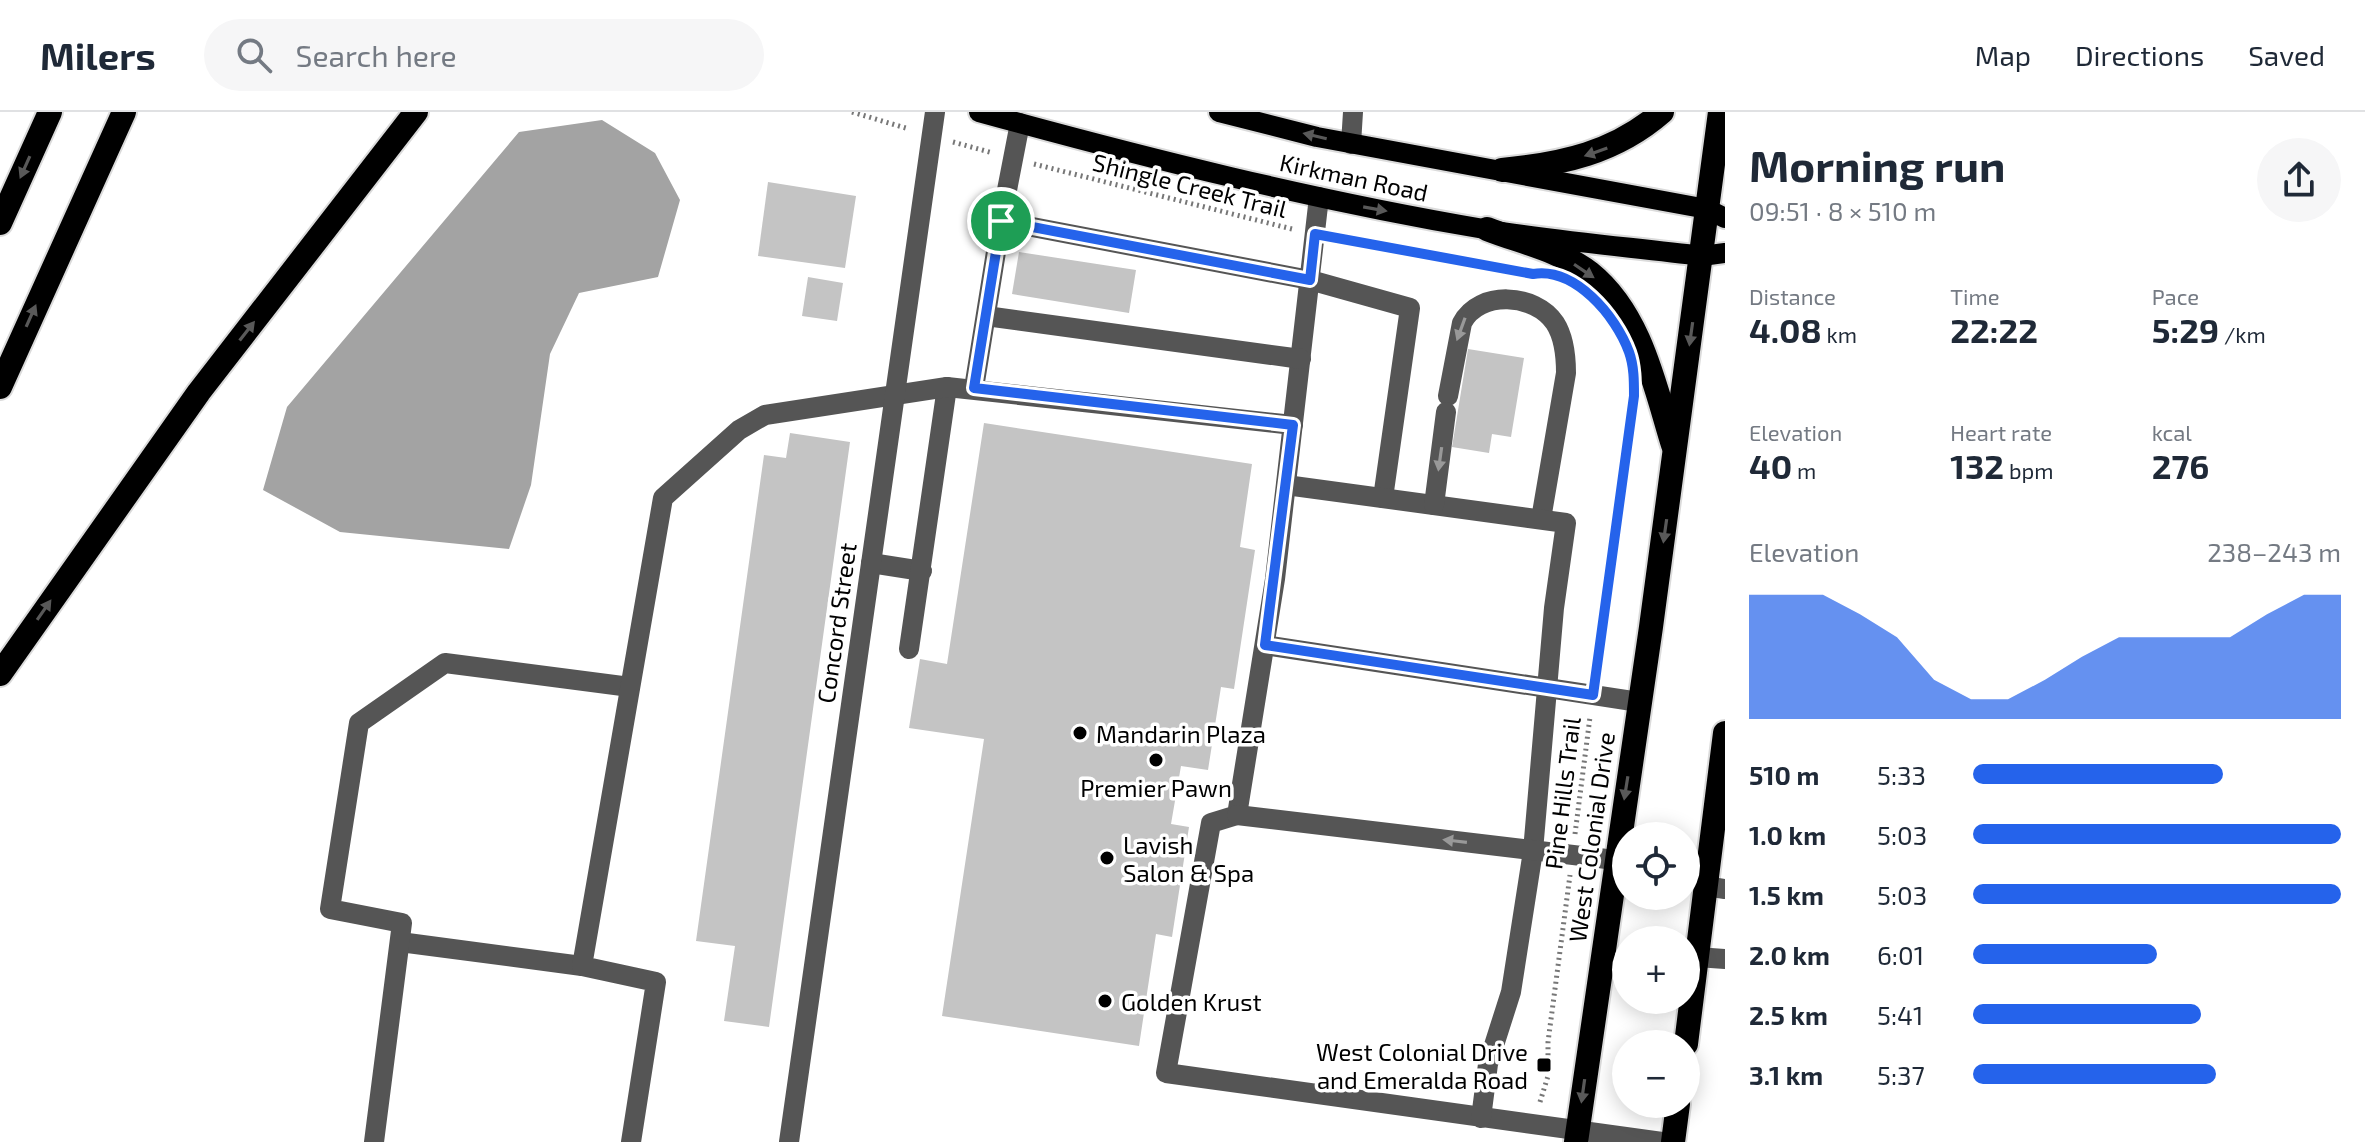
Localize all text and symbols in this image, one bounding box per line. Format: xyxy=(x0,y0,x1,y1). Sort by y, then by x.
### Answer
search box xyxy=(204,19,764,91)
text: Milers xyxy=(40,32,156,78)
icon: search xyxy=(232,33,276,77)
text: Search here xyxy=(296,37,457,73)
text: Map xyxy=(1975,38,2031,72)
text: Directions xyxy=(2075,38,2204,72)
text: Saved xyxy=(2248,38,2325,72)
one-way arrow xyxy=(1303,129,1328,142)
text: Morning run xyxy=(1749,138,2005,191)
button: share xyxy=(2257,138,2341,222)
one-way arrow xyxy=(1584,146,1608,158)
street label: Shingle Creek Trail xyxy=(1090,147,1290,223)
street label: Kirkman Road xyxy=(1277,147,1431,207)
one-way arrow xyxy=(18,156,31,179)
pin xyxy=(967,187,1035,255)
text: 09:51 · 8 × 510 m xyxy=(1749,195,1936,226)
icon: arrive xyxy=(979,199,1023,243)
one-way arrow xyxy=(1362,203,1387,215)
one-way arrow xyxy=(1573,263,1595,279)
text: Distance xyxy=(1749,283,1836,309)
text: Time xyxy=(1950,283,2000,309)
text: Pace xyxy=(2152,283,2199,309)
one-way arrow xyxy=(25,304,38,328)
text: 4.08 xyxy=(1749,309,1822,350)
text: 22:22 xyxy=(1950,309,2038,350)
text: 5:29 xyxy=(2152,309,2219,350)
one-way arrow xyxy=(1455,317,1467,341)
one-way arrow xyxy=(239,321,255,341)
text: km xyxy=(1822,321,1857,347)
text: /km xyxy=(2219,321,2266,347)
one-way arrow xyxy=(1684,322,1697,347)
text: Elevation xyxy=(1749,419,1842,445)
text: Heart rate xyxy=(1950,419,2052,445)
text: kcal xyxy=(2152,419,2192,445)
text: 40 xyxy=(1749,445,1792,486)
text: 132 xyxy=(1950,445,2004,486)
text: 276 xyxy=(2152,445,2209,486)
one-way arrow xyxy=(1433,446,1446,471)
text: m xyxy=(1792,457,1816,483)
text: bpm xyxy=(2004,457,2054,483)
one-way arrow xyxy=(1658,519,1671,544)
text: Elevation xyxy=(1749,536,1859,567)
text: 238–243 m xyxy=(2207,536,2341,567)
street label: Concord Street xyxy=(810,541,862,705)
one-way arrow xyxy=(36,599,51,620)
street label: Pine Hills Trail xyxy=(1538,715,1586,871)
place label: Mandarin Plaza xyxy=(1096,719,1266,748)
marker: Mandarin Plaza xyxy=(1071,724,1089,742)
street label: West Colonial Drive xyxy=(1562,730,1620,944)
marker: Premier Pawn xyxy=(1147,751,1165,769)
text: 510 m xyxy=(1749,759,1820,790)
text: 5:33 xyxy=(1877,759,1926,790)
place label: Premier Pawn xyxy=(1080,773,1232,802)
one-way arrow xyxy=(1619,776,1632,801)
text: 1.0 km xyxy=(1749,819,1826,850)
text: 5:03 xyxy=(1877,819,1927,850)
map controls xyxy=(1612,822,1700,1118)
button: locate xyxy=(1612,822,1700,910)
place label: Lavish Salon & Spa xyxy=(1123,830,1254,887)
one-way arrow xyxy=(1443,835,1468,848)
marker: Lavish Salon & Spa xyxy=(1098,849,1116,867)
text: 1.5 km xyxy=(1749,879,1824,910)
text: 5:03 xyxy=(1877,879,1927,910)
button: + xyxy=(1612,926,1700,1014)
text: 2.0 km xyxy=(1749,939,1830,970)
text: 6:01 xyxy=(1877,939,1924,970)
place label: Golden Krust xyxy=(1121,987,1262,1016)
marker: Golden Krust xyxy=(1096,992,1114,1010)
text: 2.5 km xyxy=(1749,999,1828,1030)
text: 5:41 xyxy=(1877,999,1923,1030)
button: − xyxy=(1612,1030,1700,1118)
place label: West Colonial Drive and Emeralda Road xyxy=(1316,1037,1528,1094)
marker: West Colonial Drive and Emeralda Road xyxy=(1535,1056,1553,1074)
text: 3.1 km xyxy=(1749,1059,1823,1090)
text: 5:37 xyxy=(1877,1059,1925,1090)
one-way arrow xyxy=(1576,1078,1589,1103)

